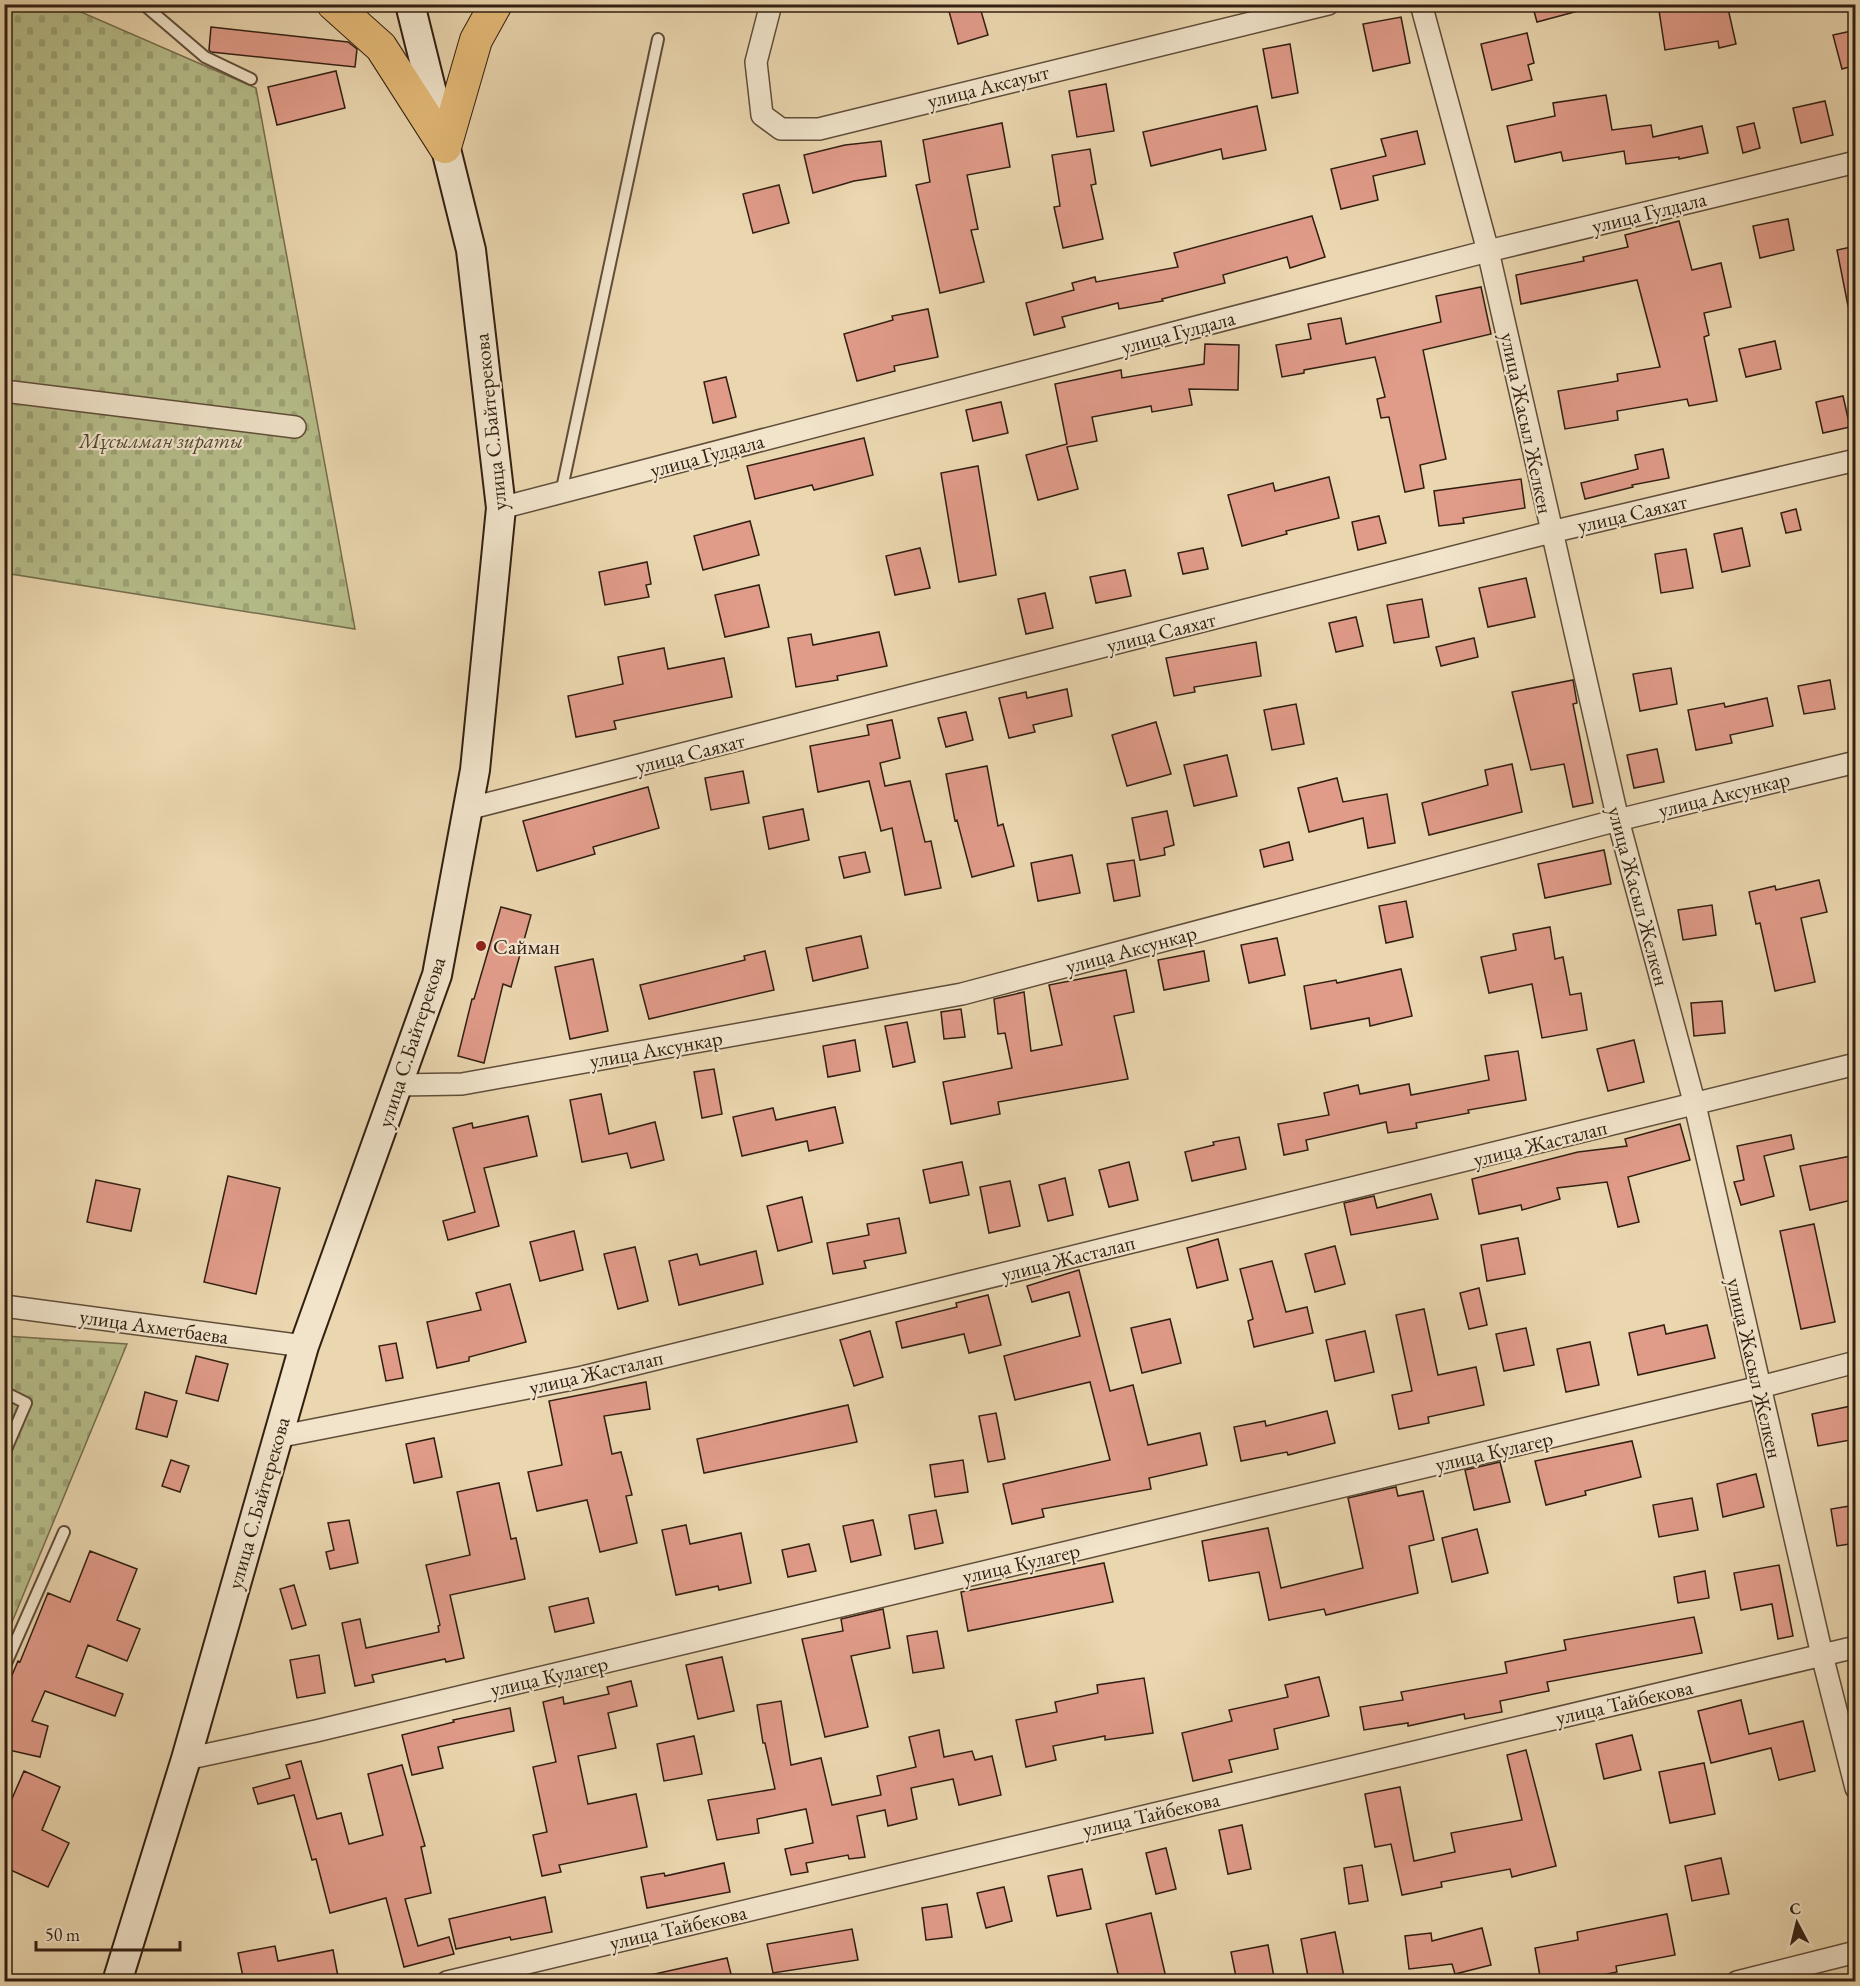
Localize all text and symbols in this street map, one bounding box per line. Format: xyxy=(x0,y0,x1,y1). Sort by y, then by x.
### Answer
street label: улица Аксауыт xyxy=(924,58,1052,114)
street label: улица Гулдала xyxy=(1589,185,1710,239)
street label: улица Гулдала xyxy=(1118,304,1239,360)
street label: улица Жасыл Желкен xyxy=(1495,330,1559,516)
street label: улица С.Байтерекова xyxy=(467,331,513,512)
park label: Мұсылман зираты xyxy=(77,427,243,454)
street label: улица Гулдала xyxy=(647,427,768,483)
street label: улица Саяхат xyxy=(1575,487,1690,539)
street label: улица Саяхат xyxy=(1104,605,1219,659)
street label: улица Саяхат xyxy=(633,726,748,780)
street label: улица Аксункар xyxy=(1655,765,1793,823)
street label: улица Жасыл Желкен xyxy=(1602,803,1676,989)
street label: улица Аксункар xyxy=(1062,919,1200,979)
place label: Сайман xyxy=(493,933,560,960)
marker: Сайман xyxy=(474,939,488,953)
street label: улица С.Байтерекова xyxy=(371,953,452,1131)
street label: улица Аксункар xyxy=(587,1024,725,1074)
street label: улица Жасталап xyxy=(1470,1113,1610,1173)
street label: улица Жасталап xyxy=(998,1228,1138,1288)
street label: улица Жасыл Желкен xyxy=(1721,1275,1789,1461)
street label: улица Ахметбаева xyxy=(78,1302,231,1350)
street label: улица Жасталап xyxy=(526,1343,666,1401)
street label: улица С.Байтерекова xyxy=(220,1413,296,1592)
street label: улица Кулагер xyxy=(1433,1424,1556,1478)
street label: улица Кулагер xyxy=(960,1536,1083,1590)
street label: улица Кулагер xyxy=(488,1649,611,1703)
street label: улица Тайбекова xyxy=(1553,1673,1696,1731)
street label: улица Тайбекова xyxy=(1080,1785,1223,1843)
north arrow xyxy=(1767,1893,1827,1953)
text: С xyxy=(1788,1897,1802,1920)
street label: улица Тайбекова xyxy=(607,1898,750,1956)
scale bar xyxy=(36,1914,180,1952)
text: 50 m xyxy=(45,1923,80,1946)

